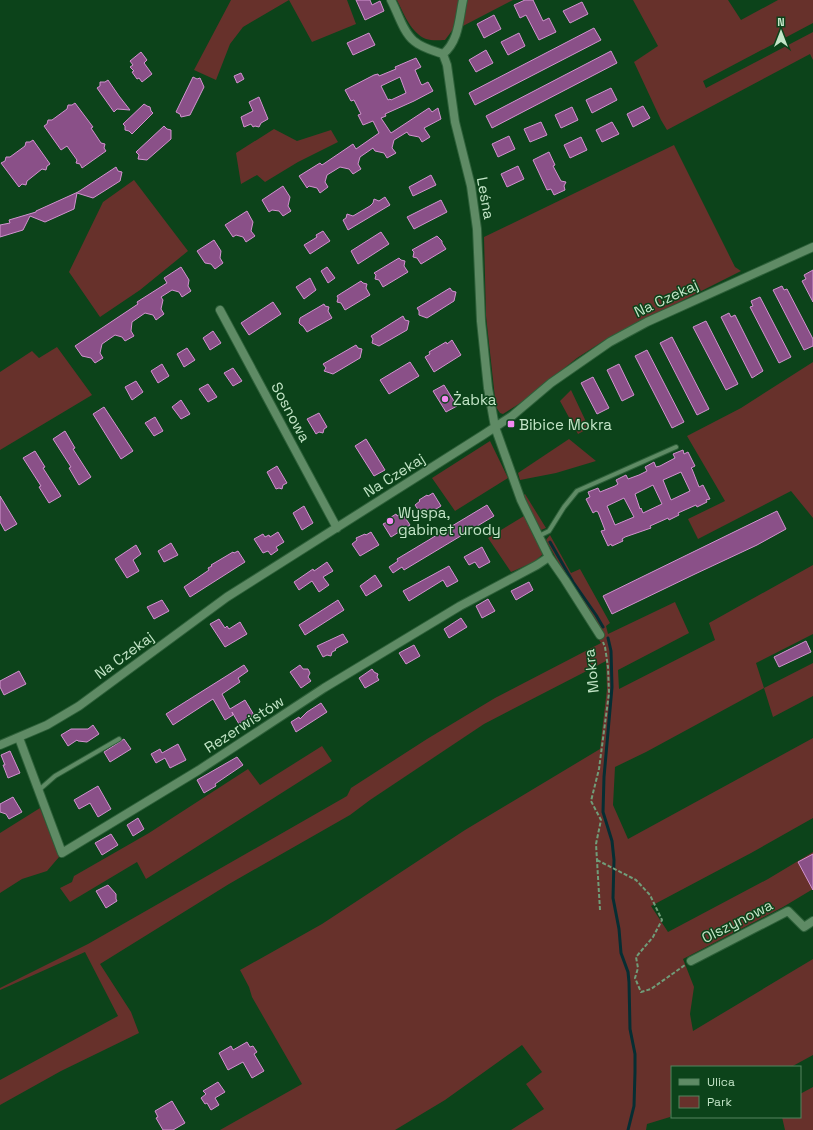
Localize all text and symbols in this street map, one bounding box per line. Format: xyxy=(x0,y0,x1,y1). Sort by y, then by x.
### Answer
north arrow xyxy=(761,12,801,52)
text: N xyxy=(777,15,785,29)
street label: Leśna xyxy=(473,175,499,221)
street label: Na Czekaj xyxy=(631,275,701,321)
street label: Sosnowa xyxy=(267,379,315,446)
place label: Żabka xyxy=(453,390,497,409)
marker: Żabka xyxy=(440,394,450,404)
place label: Bibice Mokra xyxy=(519,415,612,434)
marker: Bibice Mokra xyxy=(506,419,516,429)
street label: Na Czekaj xyxy=(360,449,428,501)
place label: Wyspa, gabinet urody xyxy=(398,503,501,539)
marker: Wyspa, gabinet urody xyxy=(385,516,395,526)
street label: Na Czekaj xyxy=(91,627,157,683)
street label: Mokra xyxy=(579,648,603,694)
street label: Rezerwistów xyxy=(201,691,287,757)
street label: Olszynowa xyxy=(698,895,776,947)
legend xyxy=(671,1066,801,1118)
text: Ulica xyxy=(707,1074,735,1090)
text: Park xyxy=(707,1094,732,1110)

